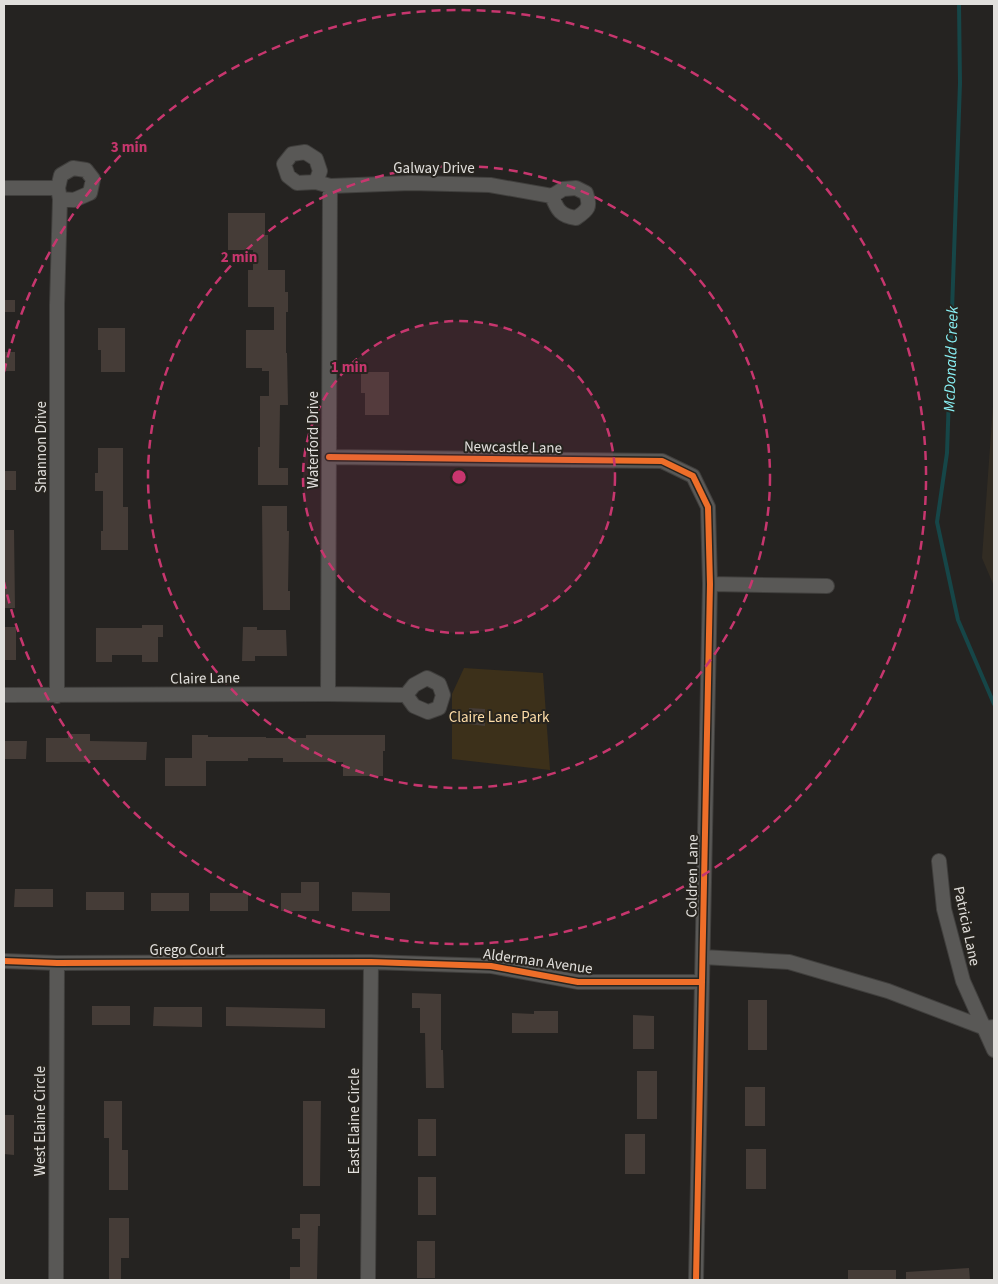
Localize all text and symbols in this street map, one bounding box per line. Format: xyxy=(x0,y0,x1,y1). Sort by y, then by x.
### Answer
text: 3 min xyxy=(111,137,147,158)
street label: Galway Drive xyxy=(393,158,475,179)
text: 2 min xyxy=(221,247,257,268)
water label: McDonald Creek xyxy=(938,305,964,412)
text: 1 min xyxy=(331,357,367,378)
street label: Waterford Drive xyxy=(303,391,324,489)
street label: Shannon Drive xyxy=(31,401,52,493)
street label: Newcastle Lane xyxy=(464,436,562,459)
centre of rings xyxy=(450,468,468,486)
street label: Claire Lane xyxy=(170,667,240,690)
park label: Claire Lane Park xyxy=(449,707,550,728)
street label: Coldren Lane xyxy=(681,834,704,918)
street label: Patricia Lane xyxy=(948,884,985,968)
street label: Grego Court xyxy=(149,940,225,961)
street label: Alderman Avenue xyxy=(482,943,594,980)
street label: West Elaine Circle xyxy=(30,1066,51,1176)
street label: East Elaine Circle xyxy=(344,1068,365,1174)

